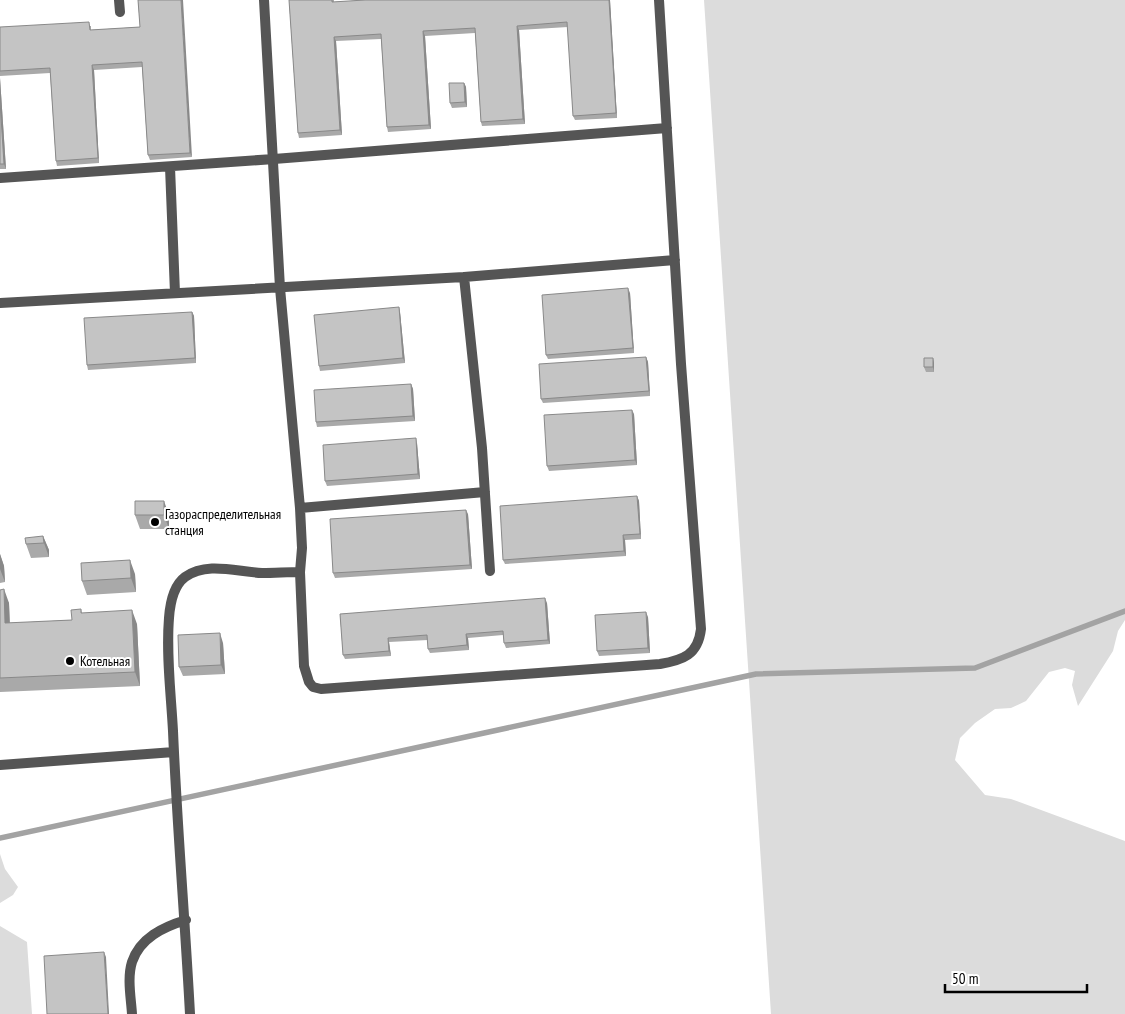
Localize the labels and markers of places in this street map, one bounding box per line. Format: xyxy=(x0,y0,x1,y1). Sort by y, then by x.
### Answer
place label: Газораспределительная станция xyxy=(165,505,281,539)
marker: Газораспределительная станция xyxy=(149,516,161,528)
place label: Котельная xyxy=(80,652,130,670)
marker: Котельная xyxy=(64,655,76,667)

